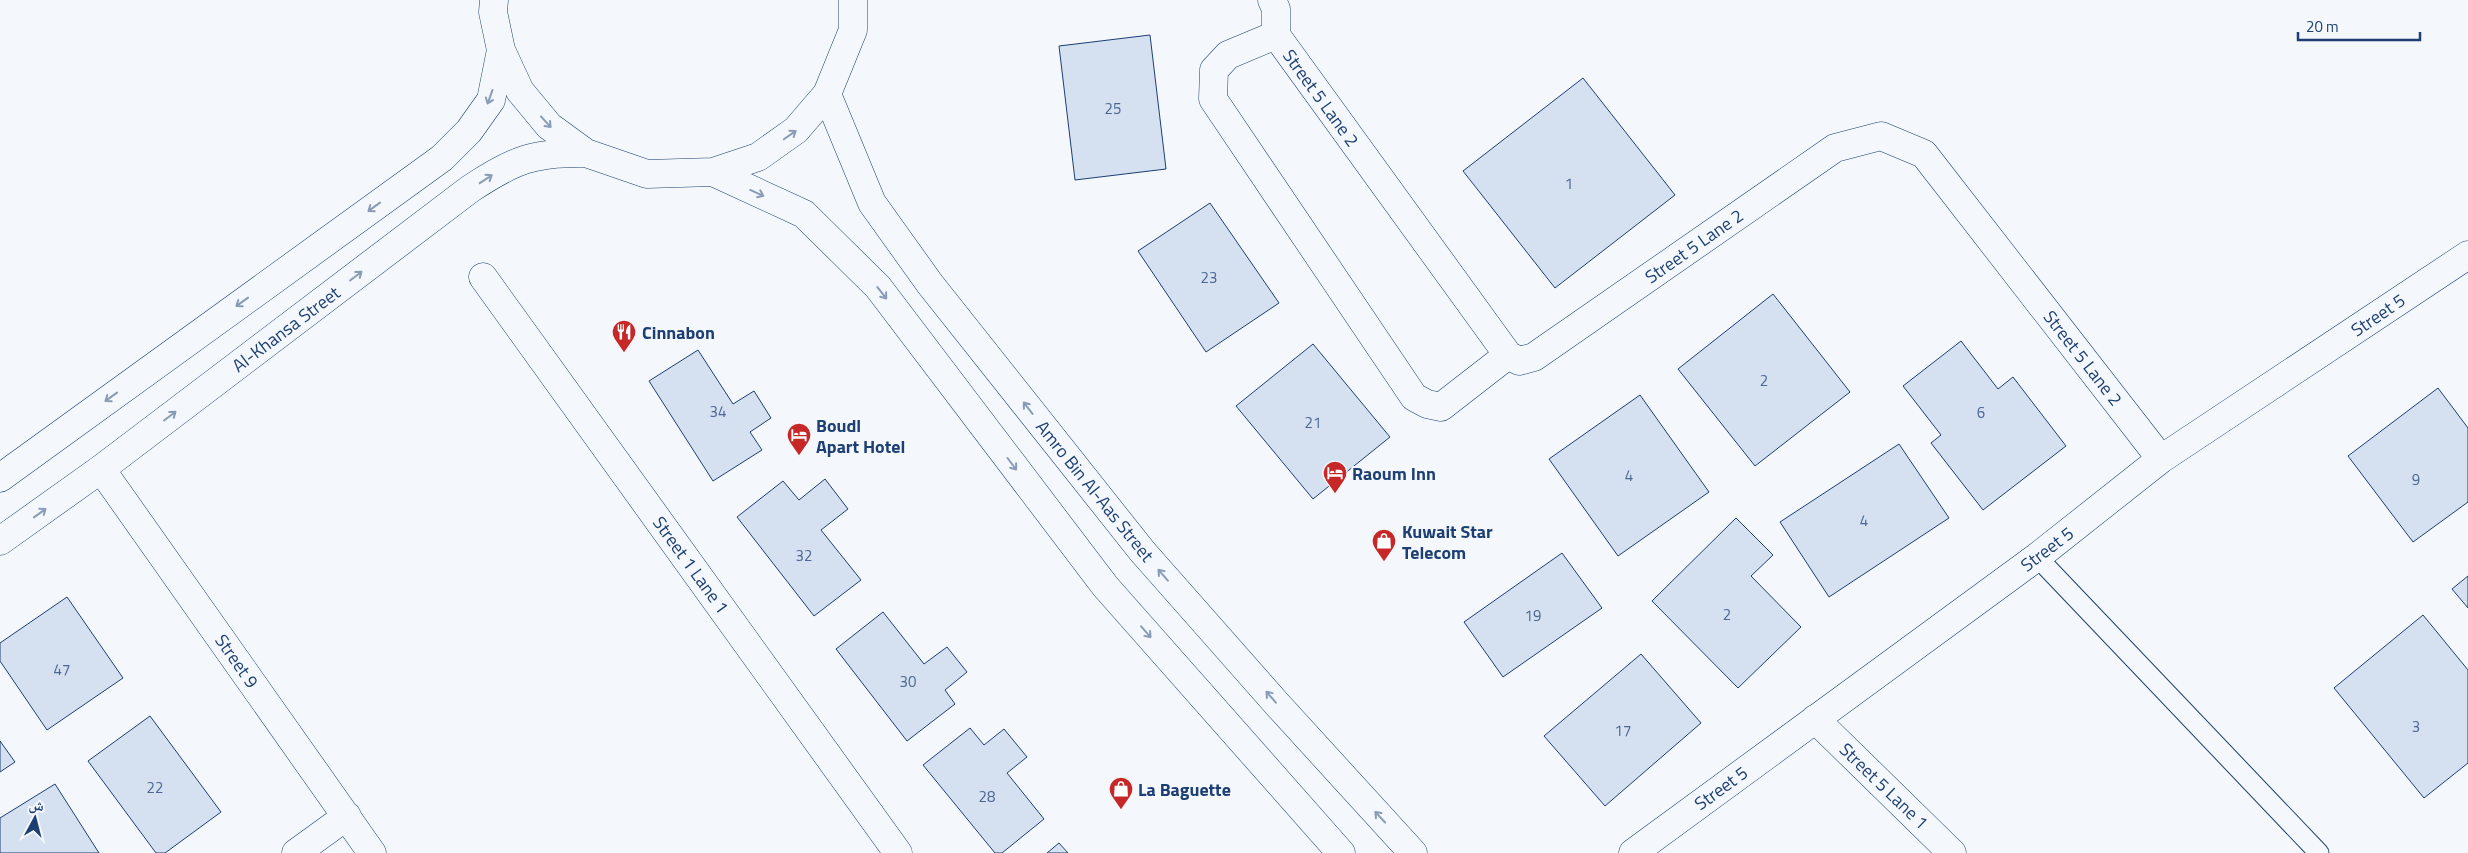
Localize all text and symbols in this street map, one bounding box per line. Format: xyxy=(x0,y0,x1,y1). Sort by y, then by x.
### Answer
scale bar xyxy=(2298,10,2420,42)
text: 20 m xyxy=(2306,15,2339,38)
street label: Street 5 Lane 2 xyxy=(1276,44,1366,152)
one-way arrow xyxy=(485,89,494,104)
house number: 25 xyxy=(1105,97,1121,120)
one-way arrow xyxy=(540,115,552,128)
one-way arrow xyxy=(782,130,796,140)
house number: 1 xyxy=(1565,172,1573,195)
one-way arrow xyxy=(478,173,492,183)
one-way arrow xyxy=(749,188,764,198)
one-way arrow xyxy=(367,202,381,212)
street label: Street 5 Lane 2 xyxy=(1639,202,1749,290)
house number: 23 xyxy=(1201,266,1217,289)
one-way arrow xyxy=(349,271,362,282)
street label: Al-Khansa Street xyxy=(226,279,346,379)
one-way arrow xyxy=(877,286,887,300)
street label: Street 5 xyxy=(2345,287,2411,343)
one-way arrow xyxy=(235,297,249,307)
street label: Street 5 Lane 2 xyxy=(2037,304,2129,412)
restaurant icon: Cinnabon xyxy=(611,319,637,353)
place label: Cinnabon xyxy=(642,319,715,346)
house number: 2 xyxy=(1760,369,1768,392)
one-way arrow xyxy=(105,392,118,403)
house number: 34 xyxy=(710,400,726,423)
house number: 6 xyxy=(1977,401,1985,424)
one-way arrow xyxy=(1022,402,1033,415)
one-way arrow xyxy=(163,411,176,422)
house number: 21 xyxy=(1305,411,1321,434)
place label: Boudl Apart Hotel xyxy=(816,412,905,460)
street label: Amro Bin Al-Aas Street xyxy=(1029,414,1161,568)
hotel icon: Boudl Apart Hotel xyxy=(786,422,812,456)
one-way arrow xyxy=(1007,457,1018,470)
hotel icon: Raoum Inn xyxy=(1322,460,1348,494)
place label: Raoum Inn xyxy=(1352,460,1436,487)
house number: 4 xyxy=(1625,464,1633,487)
house number: 9 xyxy=(2412,468,2420,491)
one-way arrow xyxy=(33,508,47,518)
house number: 4 xyxy=(1860,509,1868,532)
street label: Street 1 Lane 1 xyxy=(646,511,736,619)
place label: Kuwait Star Telecom xyxy=(1402,518,1493,566)
street label: Street 5 xyxy=(2015,520,2079,578)
shop icon: Kuwait Star Telecom xyxy=(1371,528,1397,562)
house number: 32 xyxy=(796,544,812,567)
one-way arrow xyxy=(1158,569,1169,582)
house number: 2 xyxy=(1723,603,1731,626)
house number: 19 xyxy=(1525,604,1541,627)
one-way arrow xyxy=(1140,626,1152,639)
street label: Street 9 xyxy=(209,628,265,694)
house number: 47 xyxy=(54,658,70,681)
house number: 30 xyxy=(900,670,916,693)
one-way arrow xyxy=(1265,691,1276,704)
house number: 3 xyxy=(2412,715,2420,738)
house number: 17 xyxy=(1615,719,1631,742)
street label: Street 5 Lane 1 xyxy=(1833,736,1935,836)
street label: Street 5 xyxy=(1689,759,1753,817)
house number: 22 xyxy=(147,776,163,799)
shop icon: La Baguette xyxy=(1108,776,1134,810)
place label: La Baguette xyxy=(1138,776,1231,803)
house number: 28 xyxy=(979,785,995,808)
north arrow xyxy=(10,793,60,843)
text: ش xyxy=(28,793,45,816)
one-way arrow xyxy=(1374,811,1386,824)

